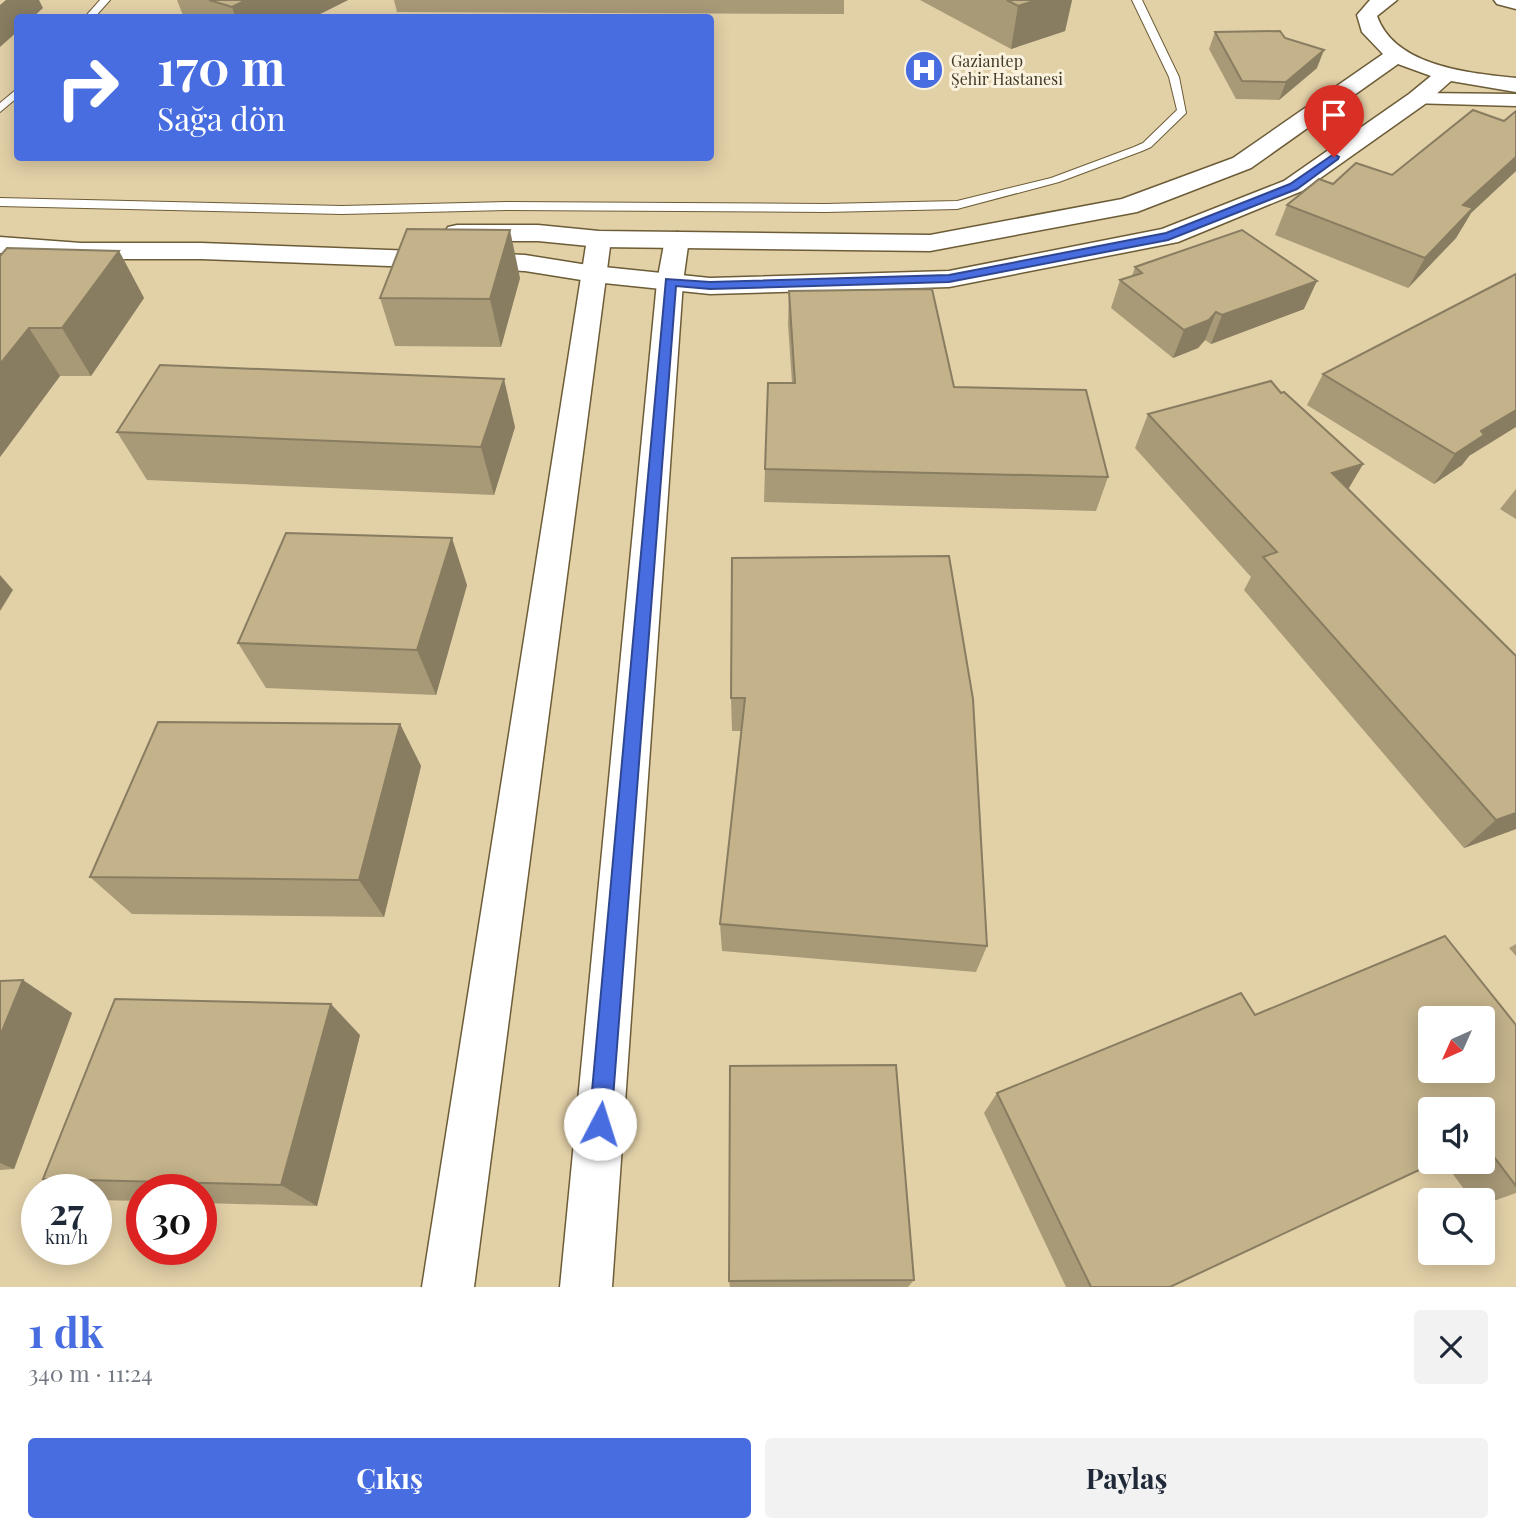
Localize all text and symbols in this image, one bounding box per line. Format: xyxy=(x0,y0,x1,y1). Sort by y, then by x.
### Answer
text: 170 m xyxy=(157,33,285,98)
icon: right xyxy=(42,42,133,133)
hospital icon: Gaziantep Şehir Hastanesi xyxy=(903,49,945,91)
place label: Gaziantep Şehir Hastanesi xyxy=(951,50,1063,89)
pin xyxy=(1304,85,1364,157)
text: Sağa dön xyxy=(157,96,286,139)
icon: arrive xyxy=(1315,96,1353,134)
north arrow xyxy=(1418,1006,1494,1083)
map controls xyxy=(1418,1006,1495,1265)
position arrow xyxy=(563,1087,637,1161)
button: sound xyxy=(1418,1097,1495,1174)
speed limit sign: 30 xyxy=(126,1174,217,1265)
text: 27 xyxy=(49,1187,84,1234)
button: search xyxy=(1418,1188,1495,1265)
text: km/h xyxy=(45,1225,88,1249)
text: 1 dk xyxy=(28,1303,104,1359)
button: close xyxy=(1414,1310,1488,1384)
text: 340 m · 11:24 xyxy=(28,1357,153,1388)
button: Çıkış xyxy=(28,1438,751,1518)
button: Paylaş xyxy=(765,1438,1488,1518)

